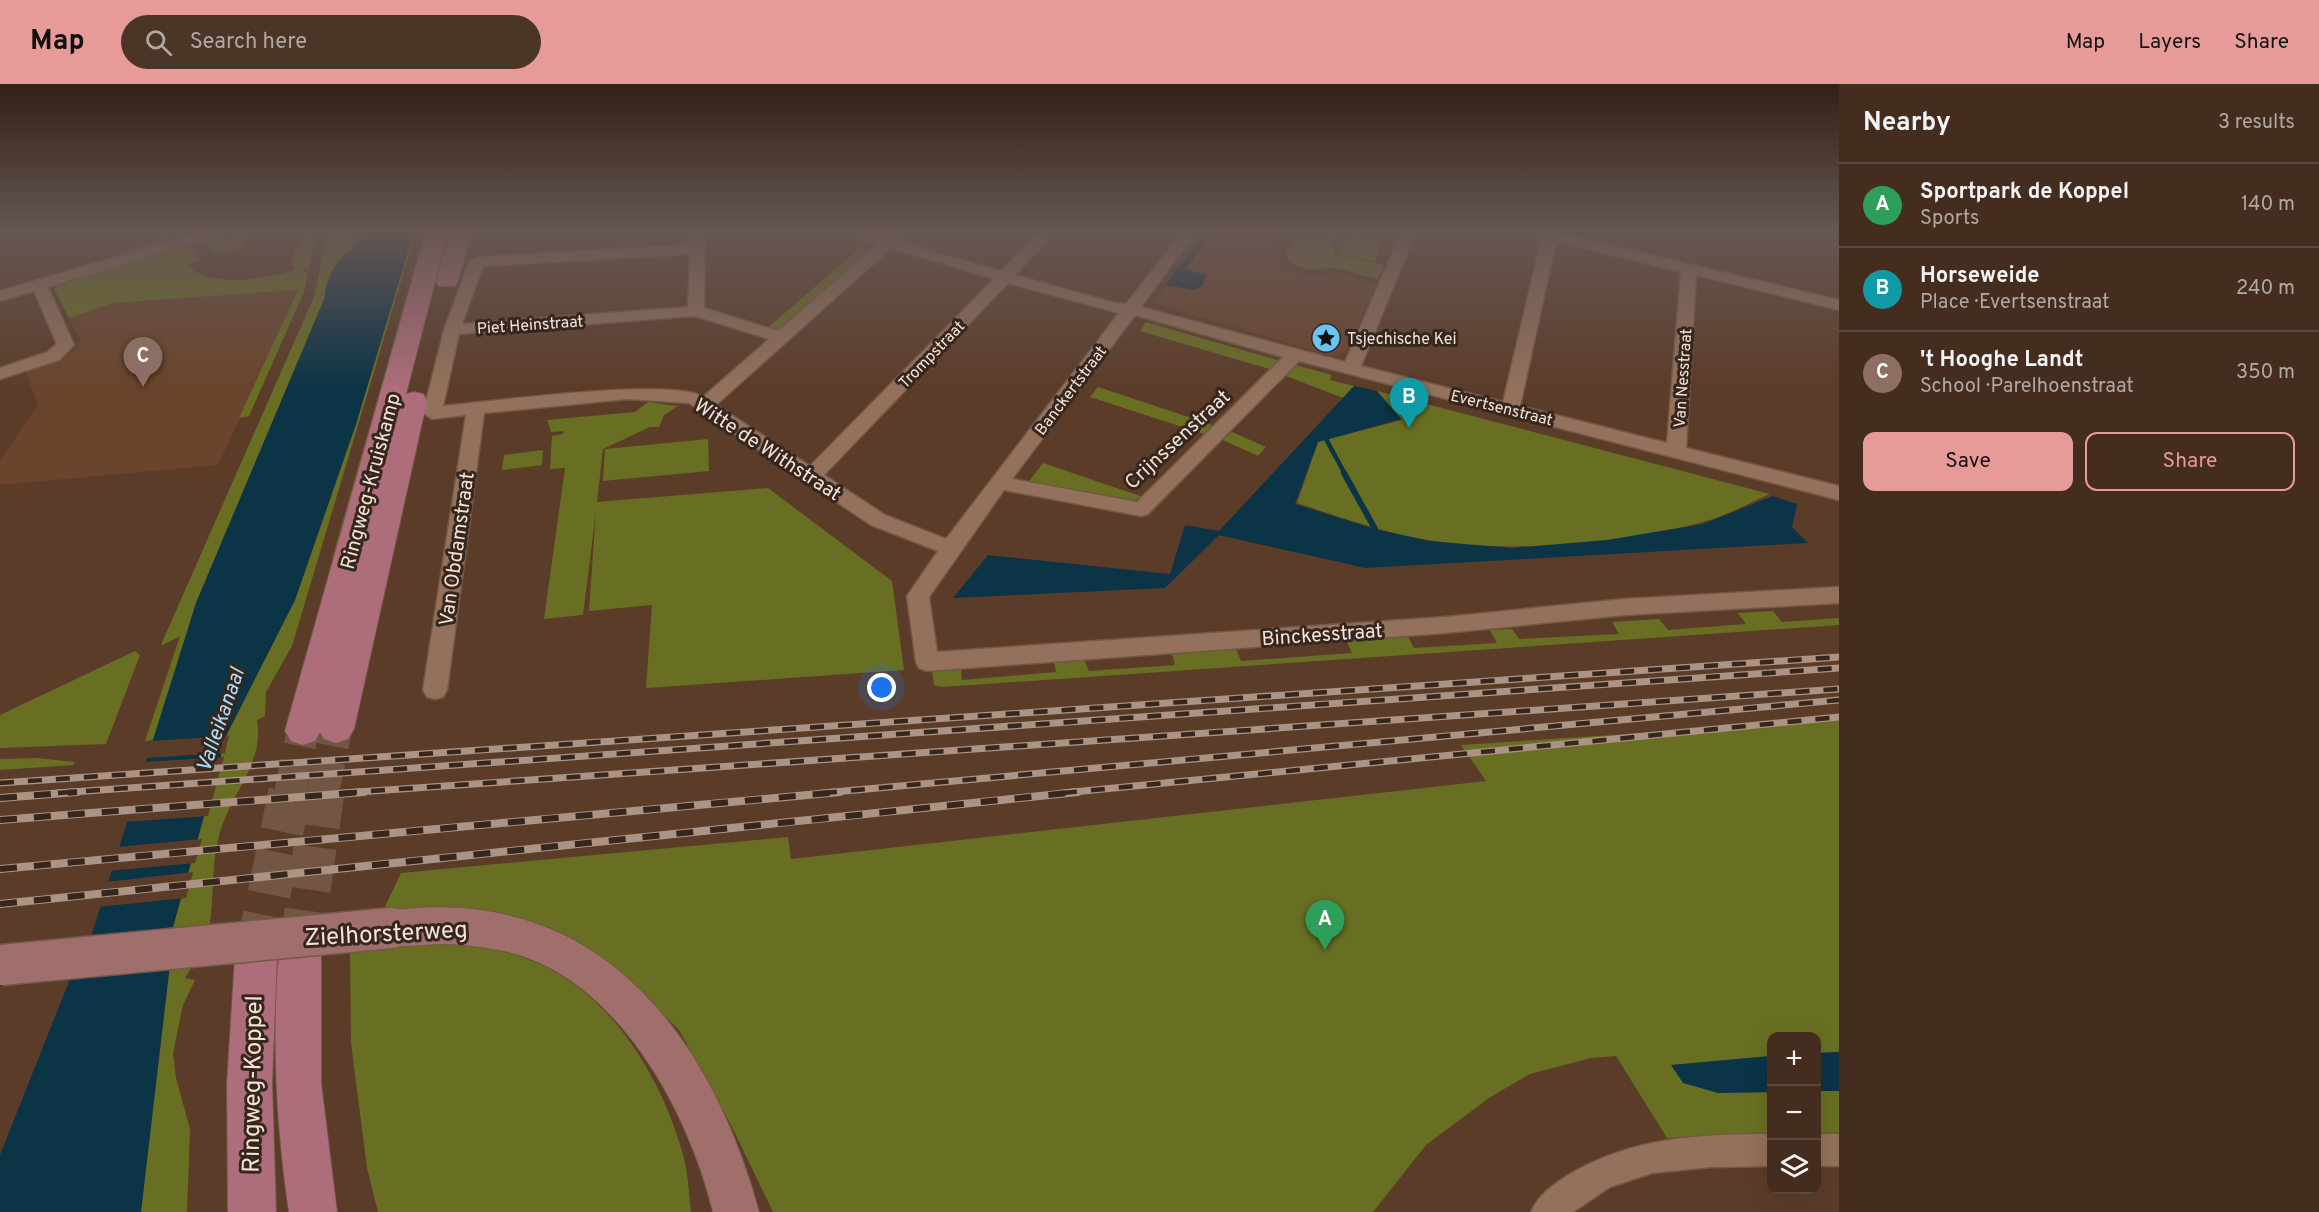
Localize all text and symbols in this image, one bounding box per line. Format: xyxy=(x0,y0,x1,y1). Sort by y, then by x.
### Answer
search box xyxy=(121,15,541,69)
text: Map xyxy=(30,24,85,60)
icon: search xyxy=(142,26,175,59)
text: Search here xyxy=(190,29,307,56)
text: Map xyxy=(2066,29,2105,56)
text: Layers xyxy=(2138,29,2201,56)
text: Share xyxy=(2234,29,2289,56)
text: Nearby xyxy=(1863,107,1951,140)
text: 3 results xyxy=(2218,110,2295,136)
text: Sportpark de Koppel xyxy=(1920,179,2129,206)
text: A xyxy=(1875,192,1890,218)
text: 140 m xyxy=(2241,192,2295,218)
text: Sports xyxy=(1920,206,1980,232)
text: Horseweide xyxy=(1920,263,2040,290)
text: B xyxy=(1876,276,1889,302)
text: 240 m xyxy=(2236,276,2295,302)
text: Place · Evertsenstraat xyxy=(1920,290,2110,316)
street label: Piet Heinstraat xyxy=(476,312,584,340)
street label: Trompstraat xyxy=(895,317,970,393)
place icon: Tsjechische Kei xyxy=(1310,322,1342,354)
street label: Van Nesstraat xyxy=(1671,328,1697,428)
place label: Tsjechische Kei xyxy=(1347,330,1457,350)
pin: C xyxy=(124,338,162,387)
street label: Banckertstraat xyxy=(1031,342,1112,440)
text: 't Hooghe Landt xyxy=(1920,347,2083,374)
text: C xyxy=(1876,360,1889,386)
text: 350 m xyxy=(2236,360,2295,386)
text: School · Parelhoenstraat xyxy=(1920,374,2134,400)
pin: B xyxy=(1390,378,1428,428)
street label: Crijnssenstraat xyxy=(1120,385,1237,496)
street label: Evertsenstraat xyxy=(1448,387,1555,431)
street label: Ringweg-Kruiskamp xyxy=(336,391,408,572)
street label: Witte de Withstraat xyxy=(688,393,845,508)
button: Save xyxy=(1863,432,2073,491)
button: Share xyxy=(2085,432,2295,491)
street label: Van Obdamstraat xyxy=(434,471,482,628)
street label: Binckesstraat xyxy=(1261,619,1384,653)
water label: Valleikanaal xyxy=(191,663,252,776)
your location xyxy=(867,673,896,702)
pin: A xyxy=(1306,900,1344,950)
street label: Zielhorsterweg xyxy=(304,916,468,954)
street label: Ringweg-Koppel xyxy=(237,995,271,1173)
map controls xyxy=(1767,1032,1821,1194)
button: + xyxy=(1767,1032,1821,1086)
button: − xyxy=(1767,1086,1821,1140)
button: layers xyxy=(1767,1140,1821,1194)

